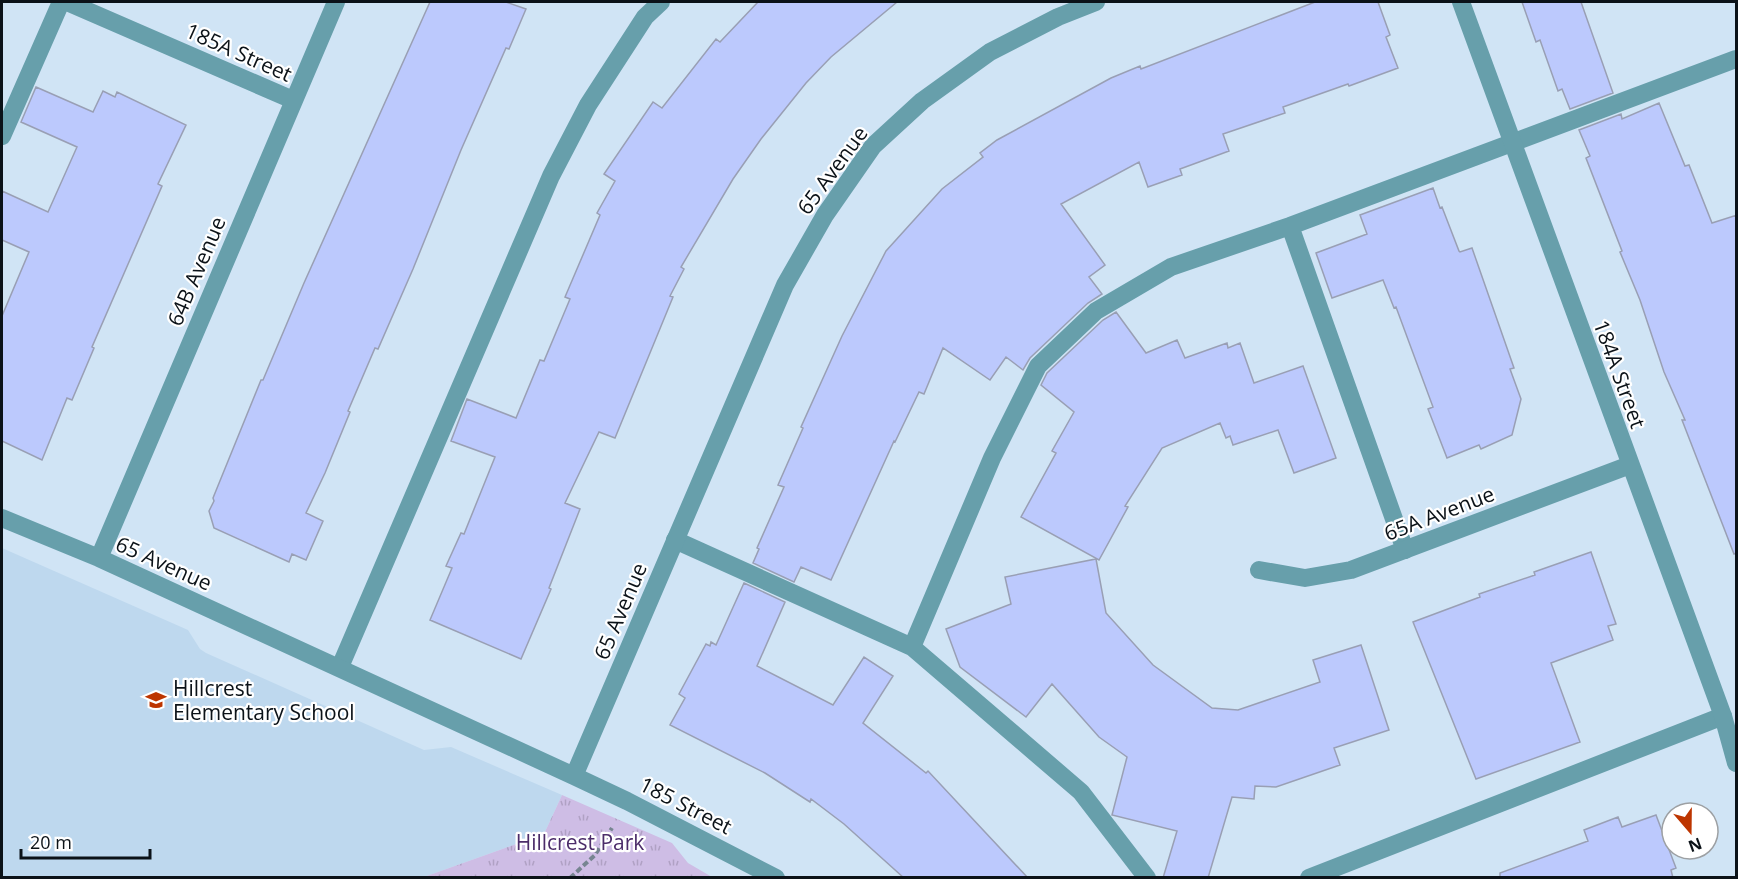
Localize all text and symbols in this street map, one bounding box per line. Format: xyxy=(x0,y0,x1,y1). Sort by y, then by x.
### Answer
street label: 185A Street xyxy=(181,16,297,88)
street label: 65 Avenue xyxy=(791,120,873,220)
street label: 64B Avenue xyxy=(160,212,232,330)
street label: 184A Street xyxy=(1587,316,1653,432)
street label: 65A Avenue xyxy=(1380,479,1498,547)
street label: 65 Avenue xyxy=(111,529,217,597)
street label: 65 Avenue xyxy=(587,558,653,664)
place label: Hillcrest Elementary School xyxy=(173,674,355,726)
school or university icon: Hillcrest Elementary School xyxy=(144,688,168,712)
street label: 185 Street xyxy=(635,770,737,840)
north arrow xyxy=(1660,801,1720,861)
scale bar xyxy=(21,822,150,860)
park label: Hillcrest Park xyxy=(516,828,644,856)
text: 20 m xyxy=(30,830,72,854)
text: N xyxy=(1685,833,1705,858)

